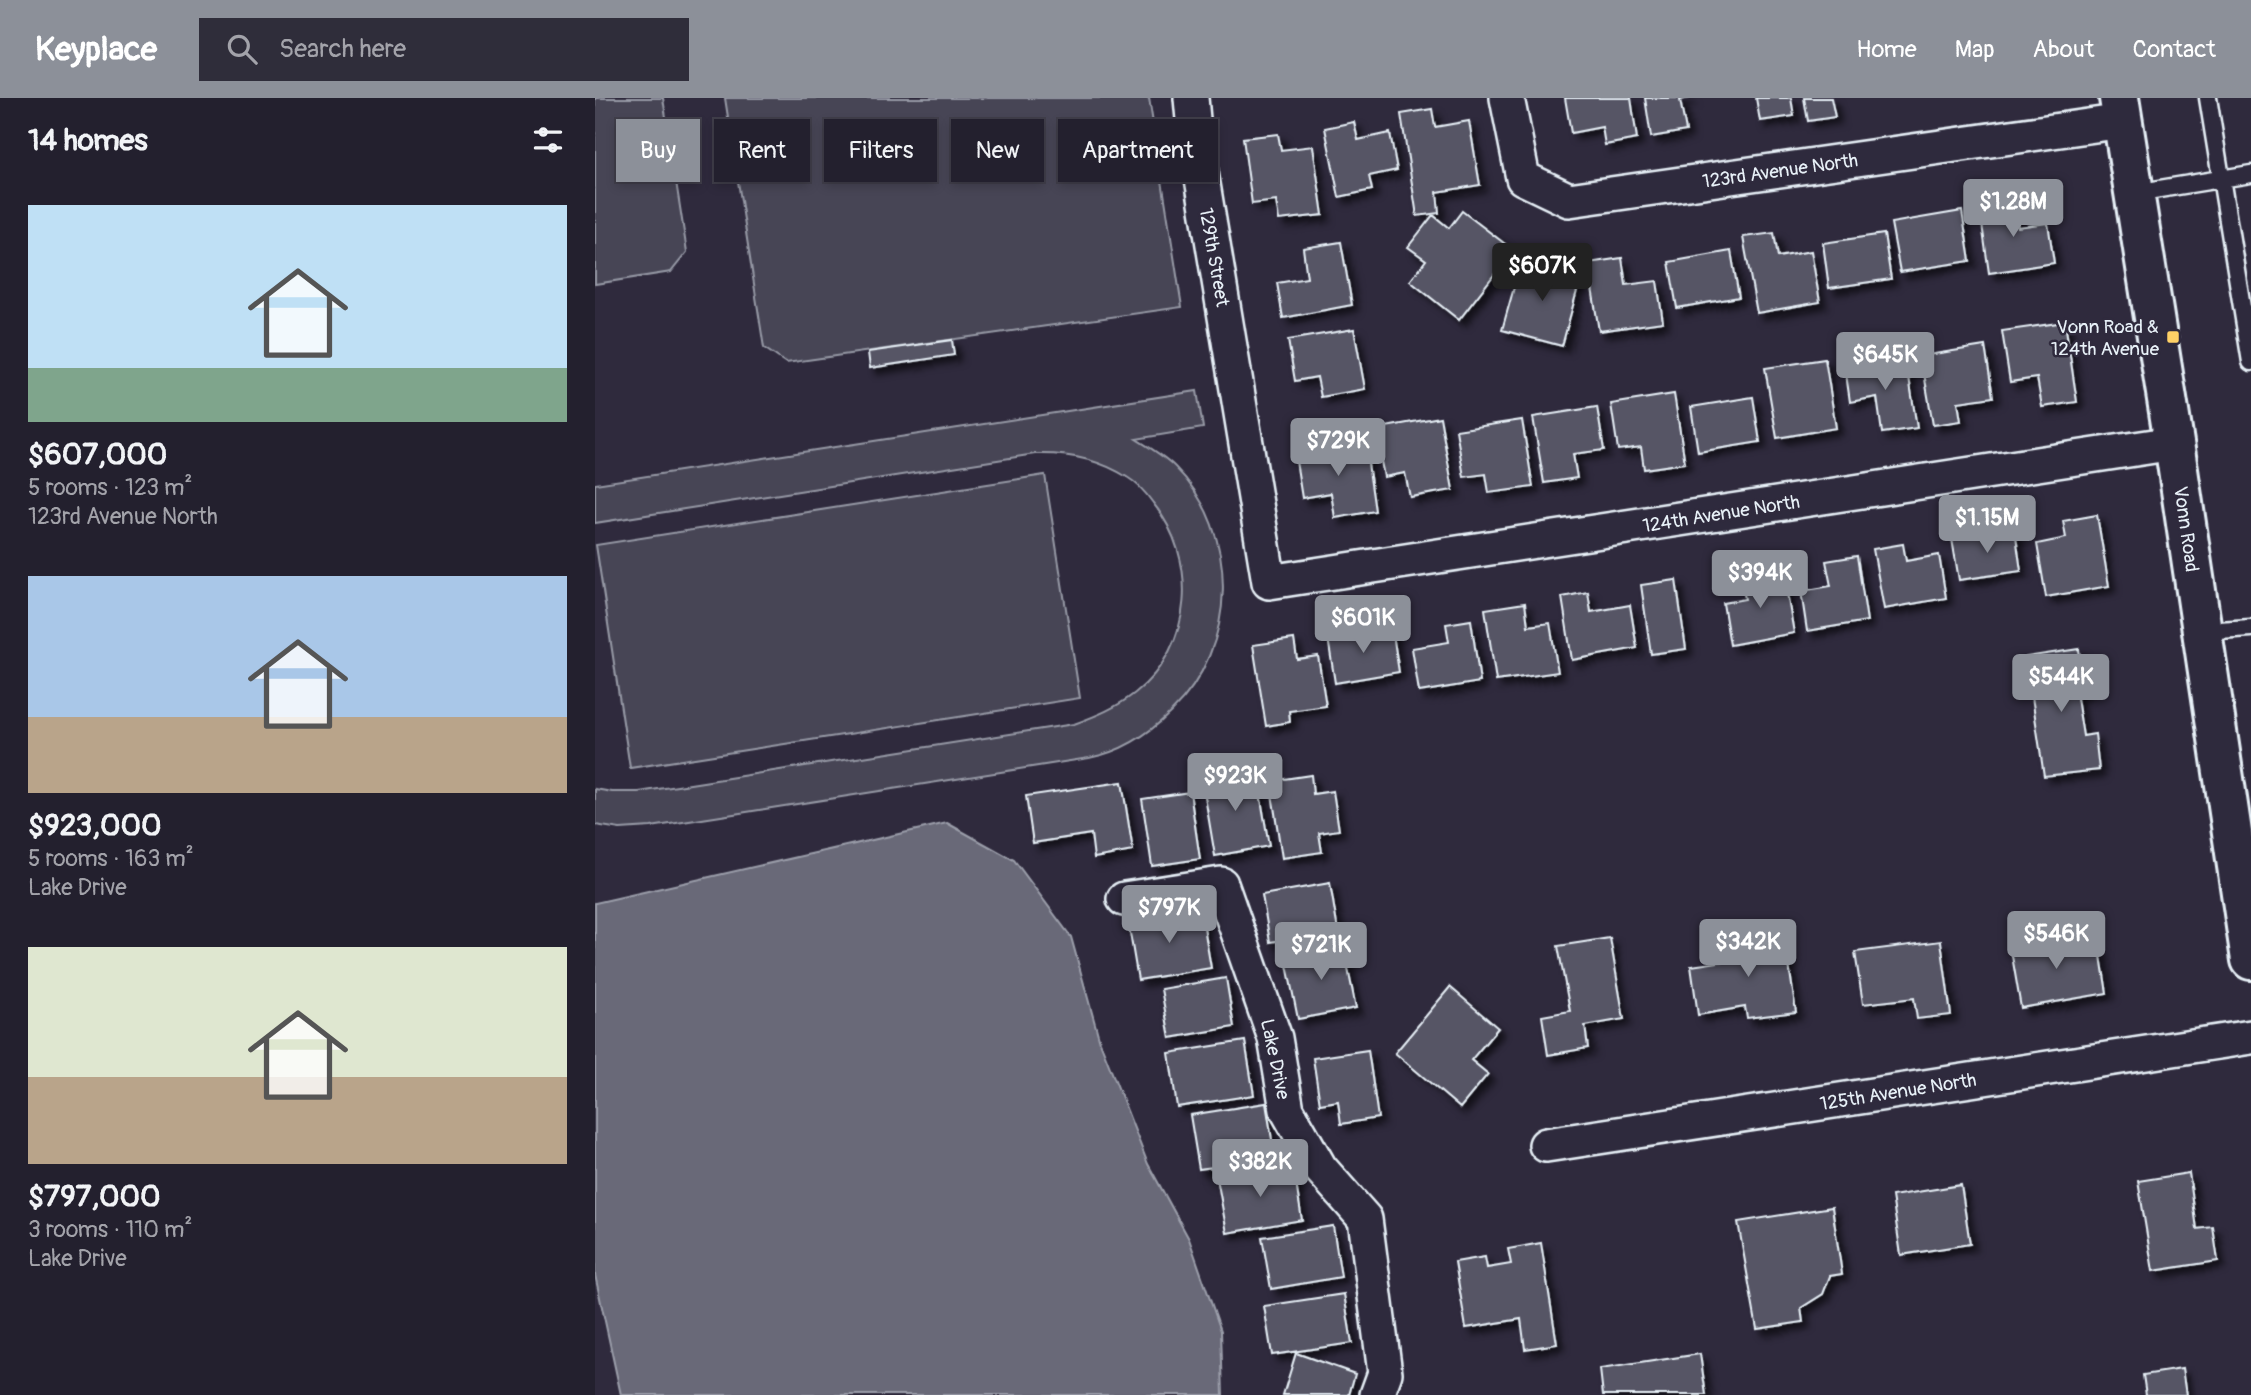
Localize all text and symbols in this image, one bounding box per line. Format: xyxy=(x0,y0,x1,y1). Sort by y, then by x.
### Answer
search box xyxy=(199,18,689,81)
text: Keyplace xyxy=(35,29,157,70)
icon: search xyxy=(223,30,261,68)
text: Search here xyxy=(279,33,406,65)
text: Home xyxy=(1856,35,1917,64)
text: Map xyxy=(1955,35,1995,64)
text: About xyxy=(2033,35,2095,64)
text: Contact xyxy=(2133,35,2216,64)
chip: Buy xyxy=(616,119,700,182)
chip: Rent xyxy=(714,119,810,182)
chip: Filters xyxy=(824,119,937,182)
chip: New xyxy=(951,119,1044,182)
chip: Apartment xyxy=(1058,119,1218,182)
icon: filters xyxy=(529,121,567,159)
text: 14 homes xyxy=(28,122,148,159)
street label: 123rd Avenue North xyxy=(1701,148,1860,194)
pin: $1.28M xyxy=(1956,180,2070,239)
text: $1.28M xyxy=(1979,187,2047,216)
street label: 129th Street xyxy=(1194,206,1235,309)
pin: $607K xyxy=(1493,244,1591,303)
icon: home xyxy=(235,250,361,376)
text: $607K xyxy=(1508,251,1576,280)
place label: Vonn Road & 124th Avenue xyxy=(2051,315,2160,361)
marker: Vonn Road & 124th Avenue xyxy=(2165,329,2181,345)
pin: $645K xyxy=(1836,332,1934,392)
text: $645K xyxy=(1852,340,1918,369)
pin: $729K xyxy=(1289,418,1387,478)
text: $729K xyxy=(1306,426,1370,455)
text: $607,000 xyxy=(28,436,167,473)
text: 5 rooms · 123 m² xyxy=(28,473,192,502)
street label: Vonn Road xyxy=(2168,485,2204,574)
street label: 124th Avenue North xyxy=(1641,490,1801,538)
pin: $1.15M xyxy=(1930,496,2044,555)
text: 123rd Avenue North xyxy=(28,502,218,531)
text: $1.15M xyxy=(1955,503,2019,532)
pin: $394K xyxy=(1711,550,1809,610)
text: $394K xyxy=(1728,558,1792,587)
pin: $601K xyxy=(1314,596,1412,655)
text: $601K xyxy=(1331,603,1395,632)
icon: home xyxy=(235,621,361,747)
pin: $544K xyxy=(2012,654,2110,714)
text: $544K xyxy=(2028,662,2094,691)
pin: $923K xyxy=(1186,754,1284,813)
text: $923K xyxy=(1203,761,1267,790)
text: $923,000 xyxy=(28,807,161,844)
text: 5 rooms · 163 m² xyxy=(28,844,194,873)
text: Lake Drive xyxy=(28,873,127,902)
pin: $797K xyxy=(1120,886,1218,945)
text: $797K xyxy=(1138,893,1200,922)
pin: $546K xyxy=(2007,912,2105,971)
text: $546K xyxy=(2023,919,2089,948)
pin: $342K xyxy=(1699,920,1797,979)
pin: $721K xyxy=(1272,922,1370,982)
text: $342K xyxy=(1715,927,1781,956)
text: $721K xyxy=(1291,930,1351,959)
icon: home xyxy=(235,992,361,1118)
street label: Lake Drive xyxy=(1255,1017,1295,1102)
street label: 125th Avenue North xyxy=(1818,1068,1978,1116)
pin: $382K xyxy=(1211,1140,1309,1199)
text: $382K xyxy=(1228,1147,1292,1176)
text: $797,000 xyxy=(28,1178,161,1215)
text: 3 rooms · 110 m² xyxy=(28,1215,192,1244)
text: Lake Drive xyxy=(28,1244,127,1273)

